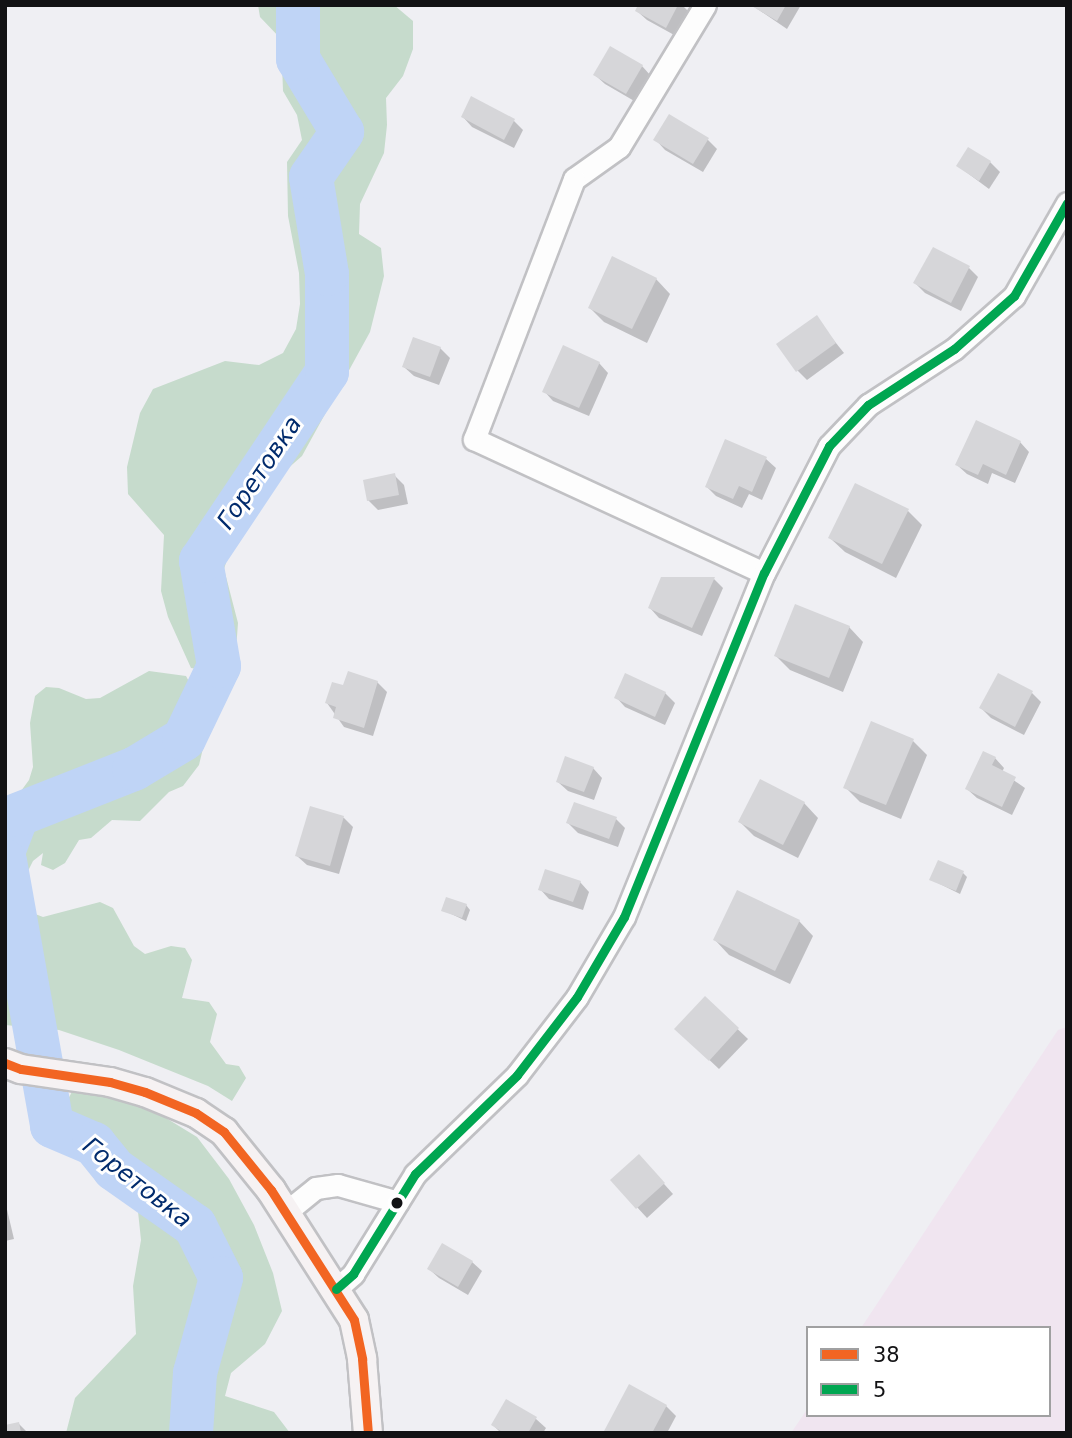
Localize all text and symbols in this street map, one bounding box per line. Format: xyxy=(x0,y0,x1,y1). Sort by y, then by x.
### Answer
water label: Горетовка xyxy=(212,411,308,535)
water label: Горетовка xyxy=(77,1132,197,1234)
unlabelled marker xyxy=(390,1196,404,1210)
legend xyxy=(806,1326,1051,1417)
text: 38 xyxy=(873,1343,900,1367)
text: 5 xyxy=(873,1378,886,1402)

